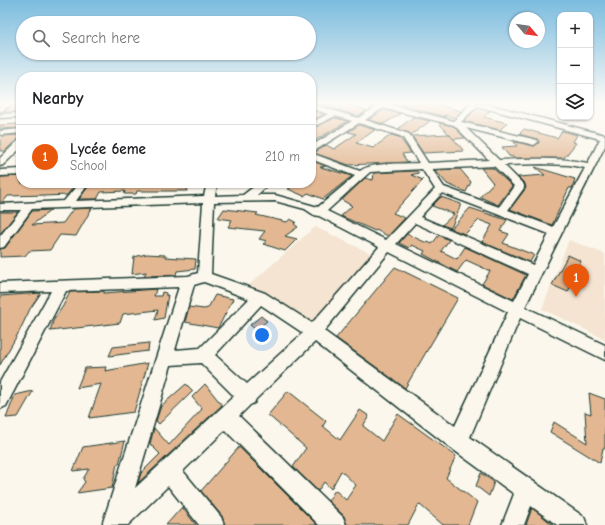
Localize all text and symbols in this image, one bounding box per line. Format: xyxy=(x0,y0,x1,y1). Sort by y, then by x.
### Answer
north arrow xyxy=(509,12,545,48)
map controls xyxy=(557,12,593,120)
button: + xyxy=(557,12,593,48)
search box xyxy=(16,16,316,60)
icon: search xyxy=(30,27,52,49)
text: Search here xyxy=(62,29,140,47)
button: − xyxy=(557,48,593,84)
button: layers xyxy=(557,84,593,120)
text: Nearby xyxy=(32,89,83,108)
text: Lycée 6eme xyxy=(70,140,146,158)
text: 1 xyxy=(42,149,48,164)
text: 210 m xyxy=(265,149,300,164)
text: School xyxy=(70,158,107,173)
pin: 1 xyxy=(563,264,589,297)
your location xyxy=(252,325,272,345)

